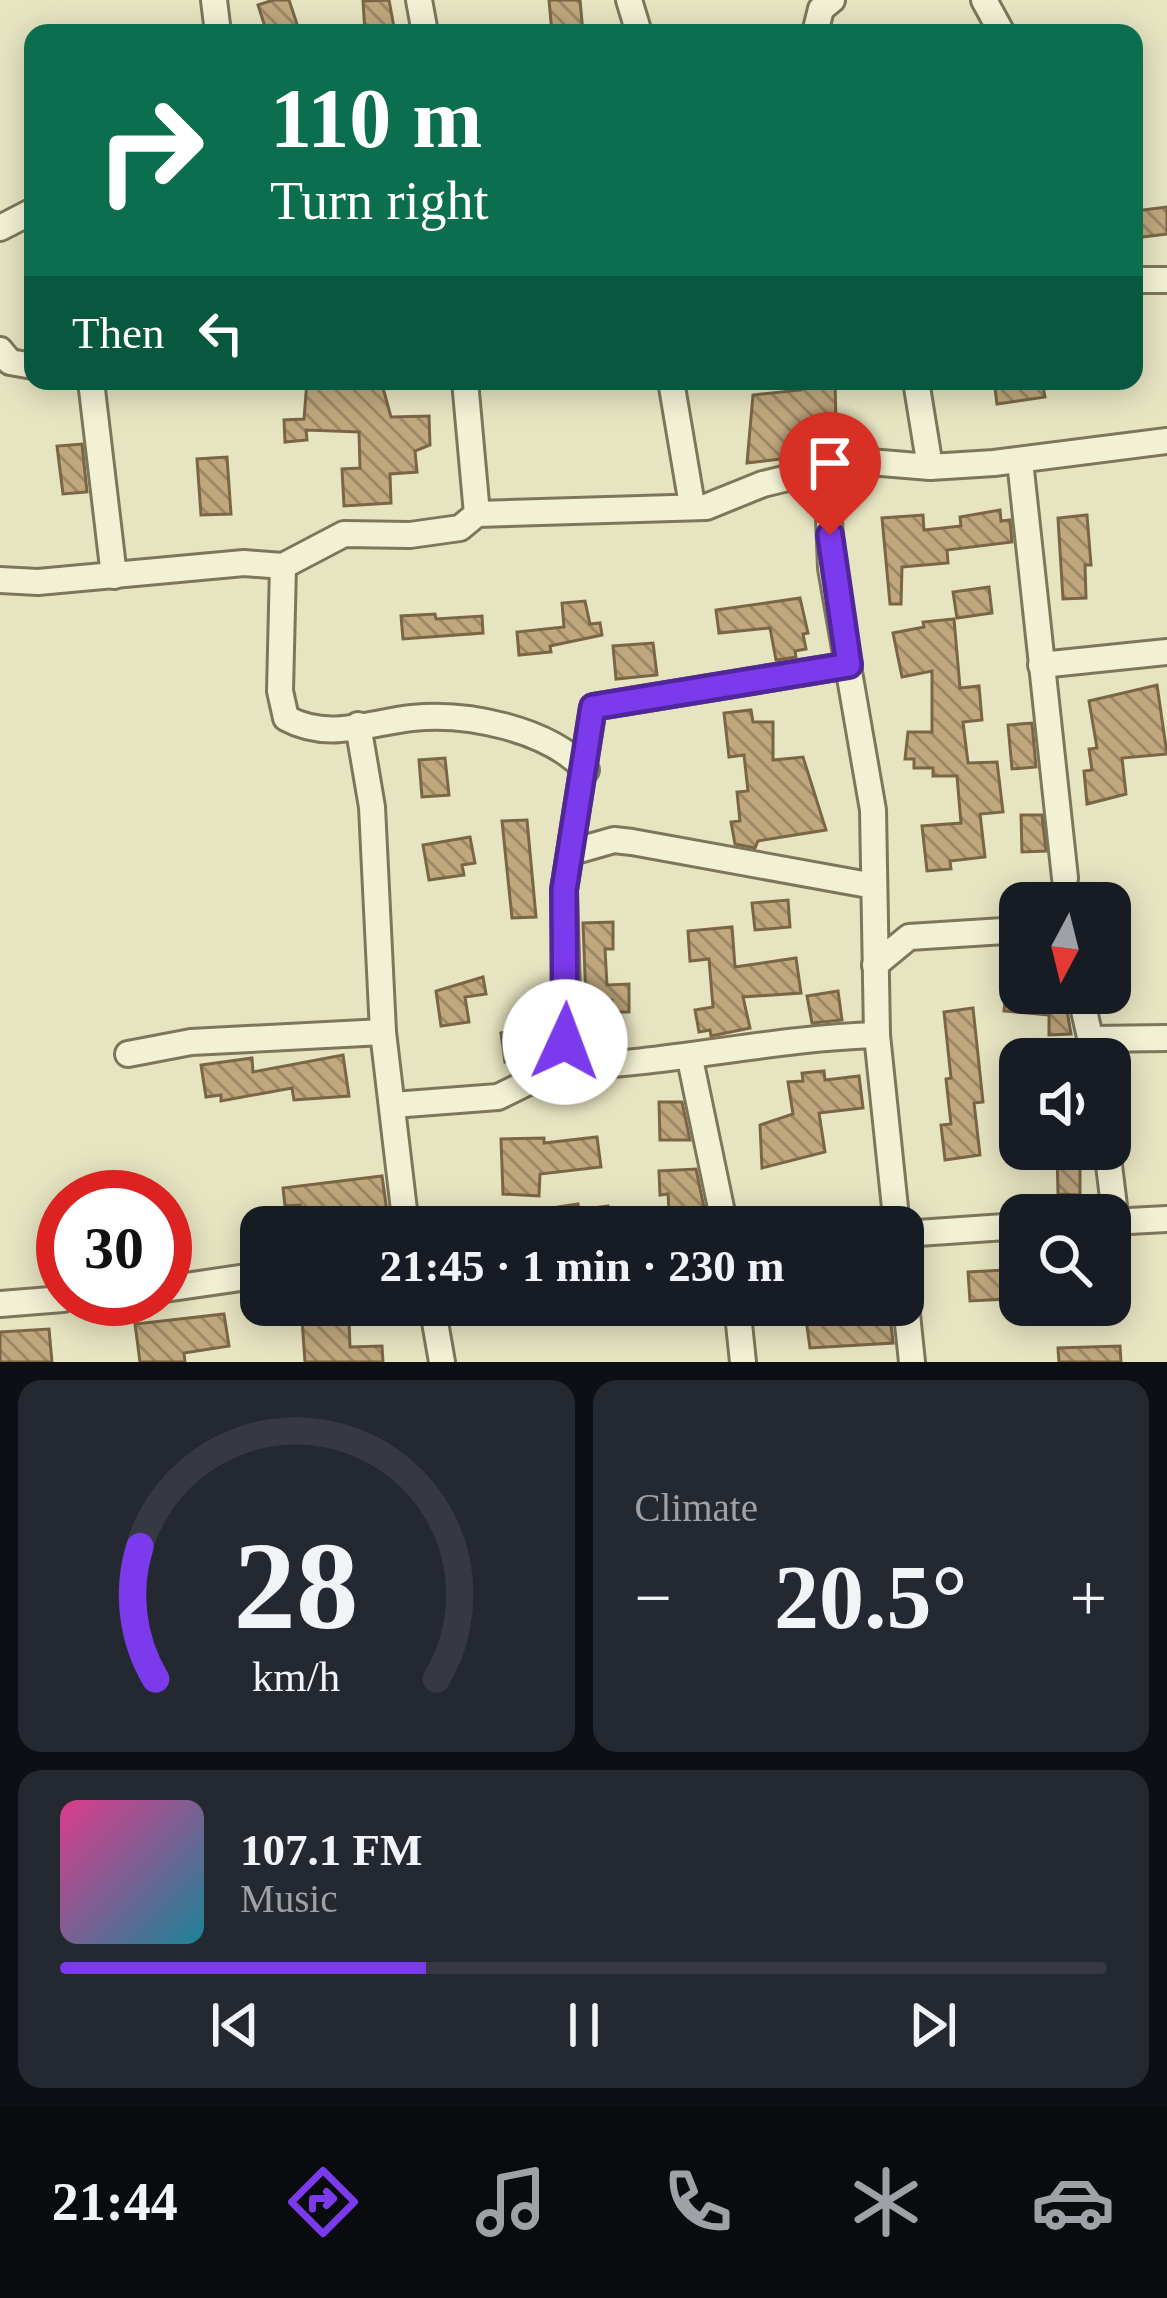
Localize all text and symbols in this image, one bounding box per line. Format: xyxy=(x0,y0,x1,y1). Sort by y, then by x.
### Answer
icon: right xyxy=(72,72,228,228)
text: 110 m xyxy=(270,72,482,165)
text: Turn right xyxy=(270,171,489,231)
icon: left xyxy=(188,300,254,366)
text: Then xyxy=(72,308,164,358)
pin xyxy=(779,412,881,535)
icon: arrive xyxy=(797,430,863,496)
north arrow xyxy=(999,882,1131,1014)
map controls xyxy=(999,882,1131,1326)
position arrow xyxy=(502,979,628,1105)
button: sound xyxy=(999,1038,1131,1170)
speed limit sign: 30 xyxy=(36,1170,192,1326)
button: search xyxy=(999,1194,1131,1326)
text: 21:45 · 1 min · 230 m xyxy=(380,1241,785,1291)
text: Climate xyxy=(635,1486,758,1529)
text: 28 xyxy=(234,1517,359,1655)
text: 20.5° xyxy=(774,1548,968,1647)
text: − xyxy=(635,1561,672,1634)
text: + xyxy=(1070,1561,1107,1634)
text: km/h xyxy=(252,1653,340,1700)
text: 107.1 FM xyxy=(240,1825,422,1875)
text: Music xyxy=(240,1877,338,1920)
icon: previous xyxy=(202,1992,268,2058)
icon: pause xyxy=(551,1992,617,2058)
icon: next xyxy=(900,1992,966,2058)
icon: directions xyxy=(281,2160,365,2244)
icon: music xyxy=(469,2160,553,2244)
icon: phone xyxy=(656,2160,740,2244)
icon: climate xyxy=(844,2160,928,2244)
icon: car xyxy=(1031,2160,1115,2244)
text: 21:44 xyxy=(52,2172,178,2232)

